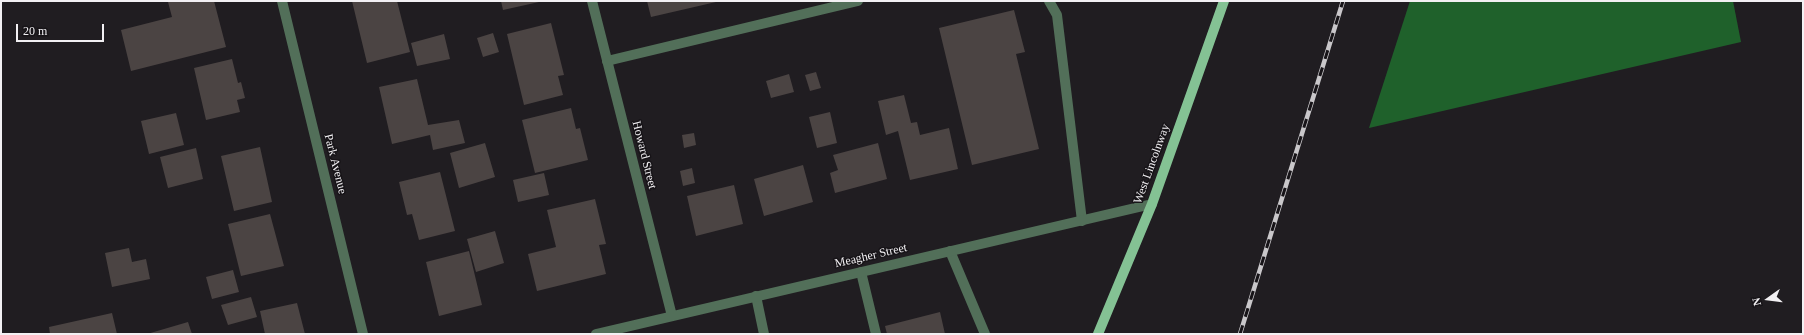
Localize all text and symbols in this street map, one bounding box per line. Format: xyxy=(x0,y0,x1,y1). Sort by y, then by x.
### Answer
scale bar xyxy=(18,16,106,42)
text: 20 m xyxy=(23,24,47,38)
street label: Howard Street xyxy=(629,119,659,191)
street label: West Lincolnway xyxy=(1131,122,1173,206)
street label: Park Avenue xyxy=(321,132,349,196)
street label: Meagher Street xyxy=(834,241,908,271)
north arrow xyxy=(1748,279,1788,319)
text: N xyxy=(1750,297,1763,307)

